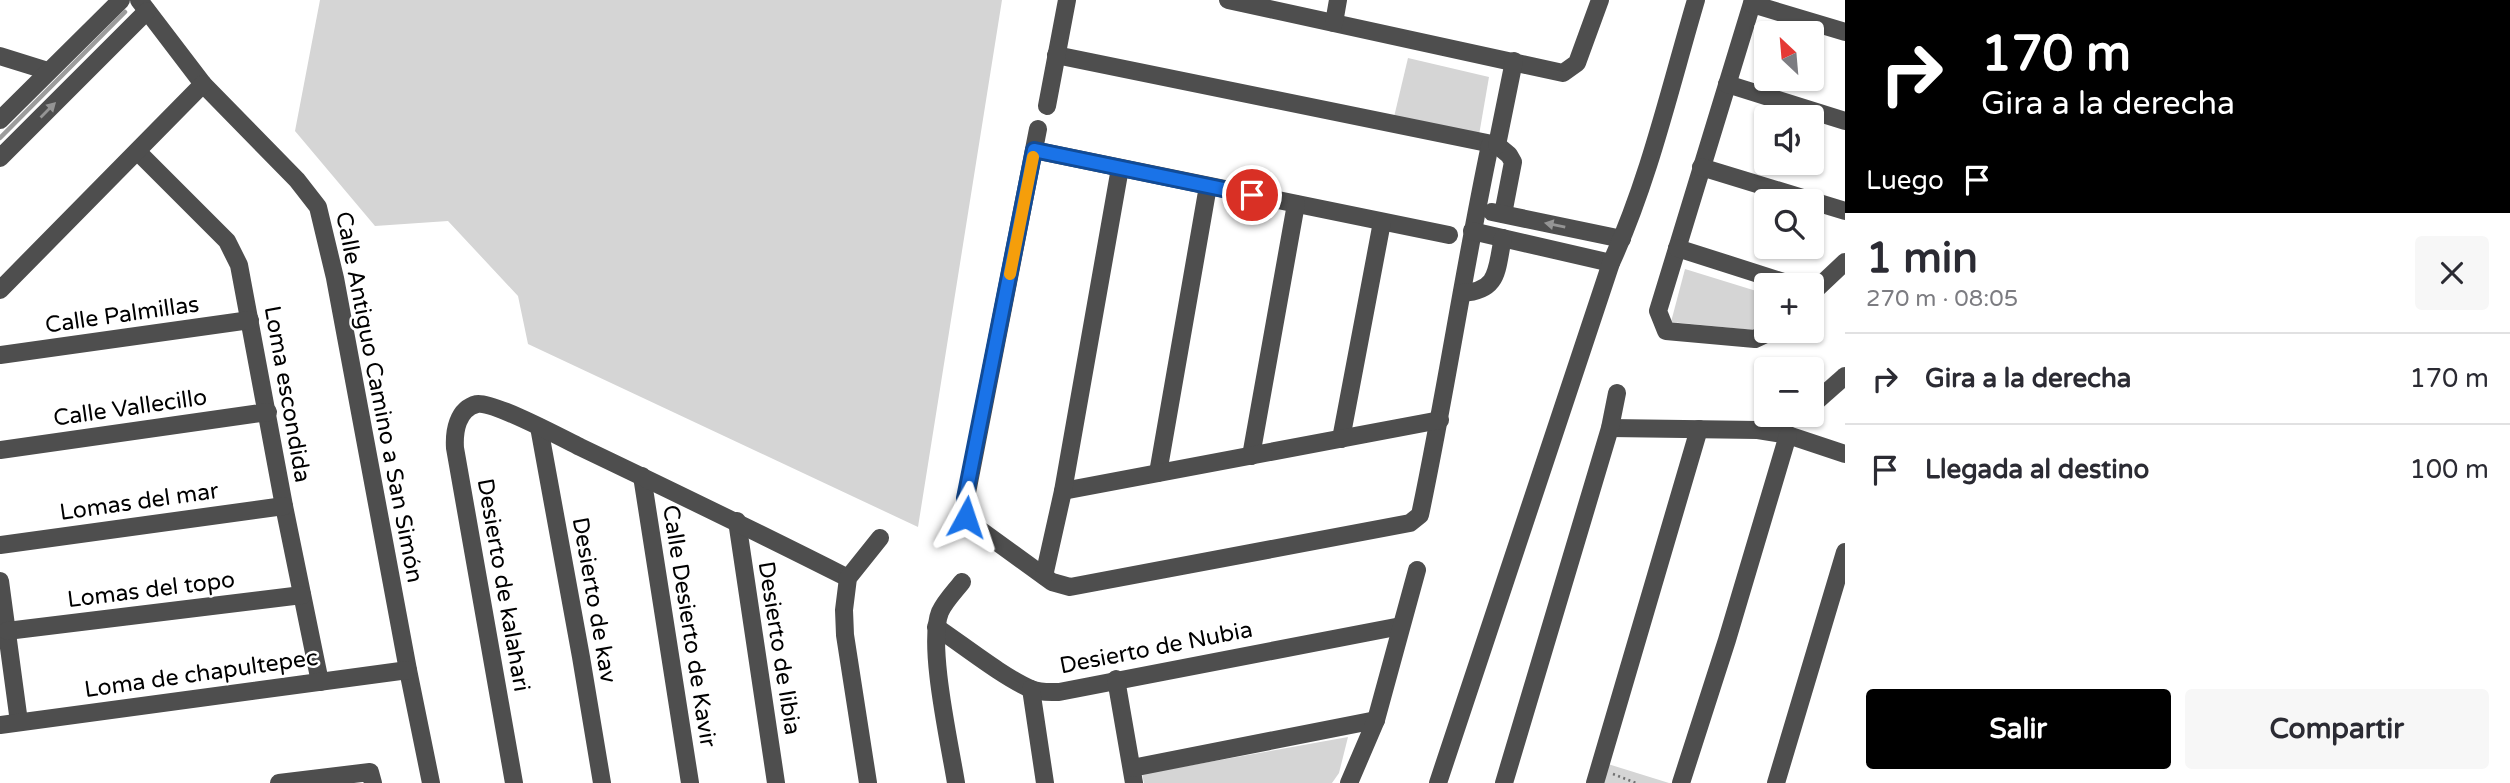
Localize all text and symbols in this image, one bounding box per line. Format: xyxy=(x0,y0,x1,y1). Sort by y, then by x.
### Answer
north arrow xyxy=(1754,21,1824,91)
map controls xyxy=(1754,21,1824,427)
text: 170 m xyxy=(1981,25,2131,84)
icon: right xyxy=(1866,28,1957,119)
text: Gira a la derecha xyxy=(1981,85,2235,123)
one-way arrow xyxy=(40,101,57,118)
button: sound xyxy=(1754,105,1824,175)
icon: arrive xyxy=(1958,161,1996,199)
pin xyxy=(1222,165,1282,225)
text: Luego xyxy=(1866,165,1944,196)
icon: arrive xyxy=(1233,176,1271,214)
button: search xyxy=(1754,189,1824,259)
street label: Calle Antiguo Camino a San Simón xyxy=(329,209,429,585)
one-way arrow xyxy=(1544,219,1566,230)
text: 1 min xyxy=(1866,233,1978,284)
button: close xyxy=(2415,236,2489,310)
button: + xyxy=(1754,273,1824,343)
text: 270 m · 08:05 xyxy=(1866,285,2018,313)
street label: Calle Palmillas xyxy=(43,290,201,340)
street label: Loma escondida xyxy=(258,304,316,485)
button: − xyxy=(1754,357,1824,427)
icon: right xyxy=(1866,360,1904,398)
text: Gira a la derecha xyxy=(1925,363,2131,394)
text: 170 m xyxy=(2409,363,2489,394)
street label: Calle Vallecillo xyxy=(51,383,209,433)
icon: arrive xyxy=(1866,451,1904,489)
text: Llegada al destino xyxy=(1925,454,2149,485)
text: 100 m xyxy=(2409,454,2489,485)
street label: Desierto de kalahari xyxy=(470,476,536,694)
street label: Lomas del mar xyxy=(58,477,221,527)
position arrow xyxy=(929,480,1003,554)
street label: Calle Desierto de Kavir xyxy=(656,503,722,749)
street label: Desierto de kav xyxy=(566,515,622,685)
street label: Desierto de libia xyxy=(751,559,807,737)
street label: Lomas del topo xyxy=(66,566,237,614)
street label: Desierto de Nubia xyxy=(1057,616,1255,680)
street label: Loma de chapultepec xyxy=(83,644,320,704)
button: Salir xyxy=(1866,689,2171,769)
button: Compartir xyxy=(2185,689,2489,769)

